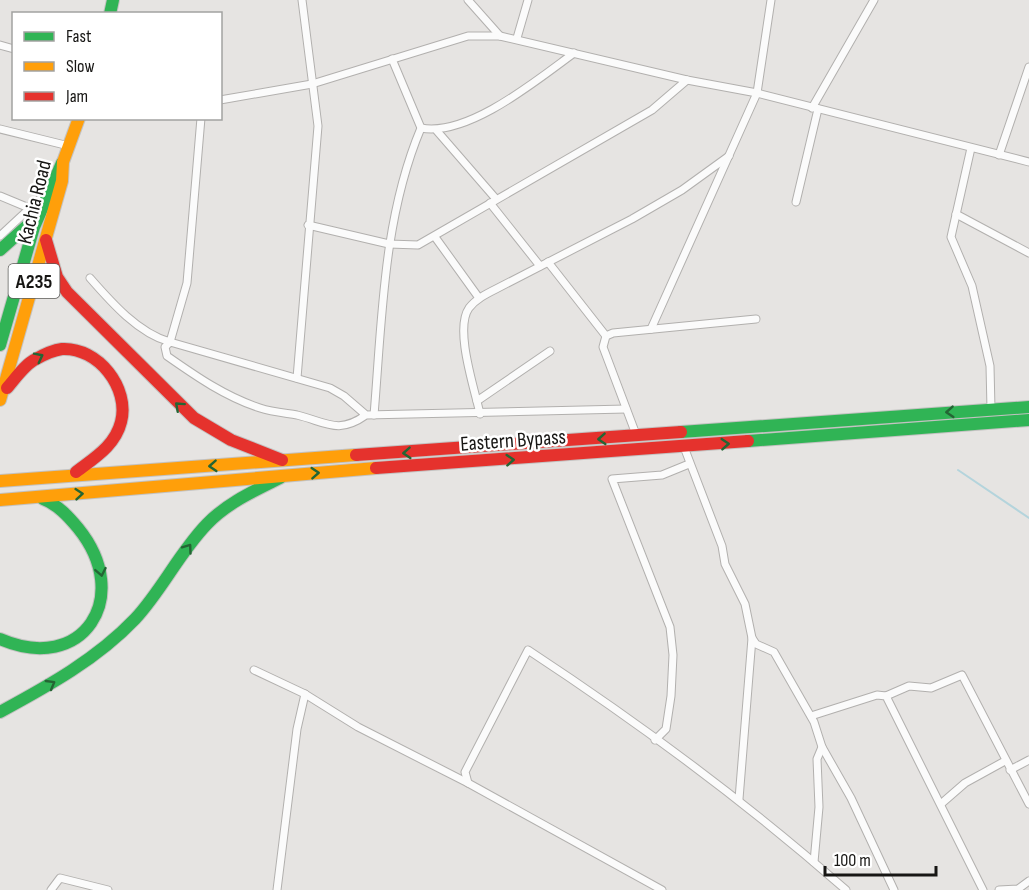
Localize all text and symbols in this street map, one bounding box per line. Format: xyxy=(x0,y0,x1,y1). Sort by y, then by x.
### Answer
legend xyxy=(12,12,222,120)
text: Fast xyxy=(66,26,92,47)
text: Slow xyxy=(66,56,95,77)
text: Jam xyxy=(65,86,88,107)
street label: Kachia Road xyxy=(12,158,57,246)
road number: A235 xyxy=(9,264,60,298)
one-way arrow xyxy=(33,353,44,365)
one-way arrow xyxy=(175,402,186,413)
one-way arrow xyxy=(945,406,954,419)
street label: Eastern Bypass xyxy=(459,424,567,457)
one-way arrow xyxy=(597,433,606,446)
one-way arrow xyxy=(721,438,730,451)
one-way arrow xyxy=(403,446,412,459)
one-way arrow xyxy=(505,453,514,466)
one-way arrow xyxy=(208,459,217,472)
one-way arrow xyxy=(311,467,320,480)
one-way arrow xyxy=(75,488,84,501)
one-way arrow xyxy=(181,544,192,555)
one-way arrow xyxy=(94,567,107,577)
one-way arrow xyxy=(45,680,55,691)
scale bar xyxy=(825,839,936,877)
text: 100 m xyxy=(834,850,871,871)

